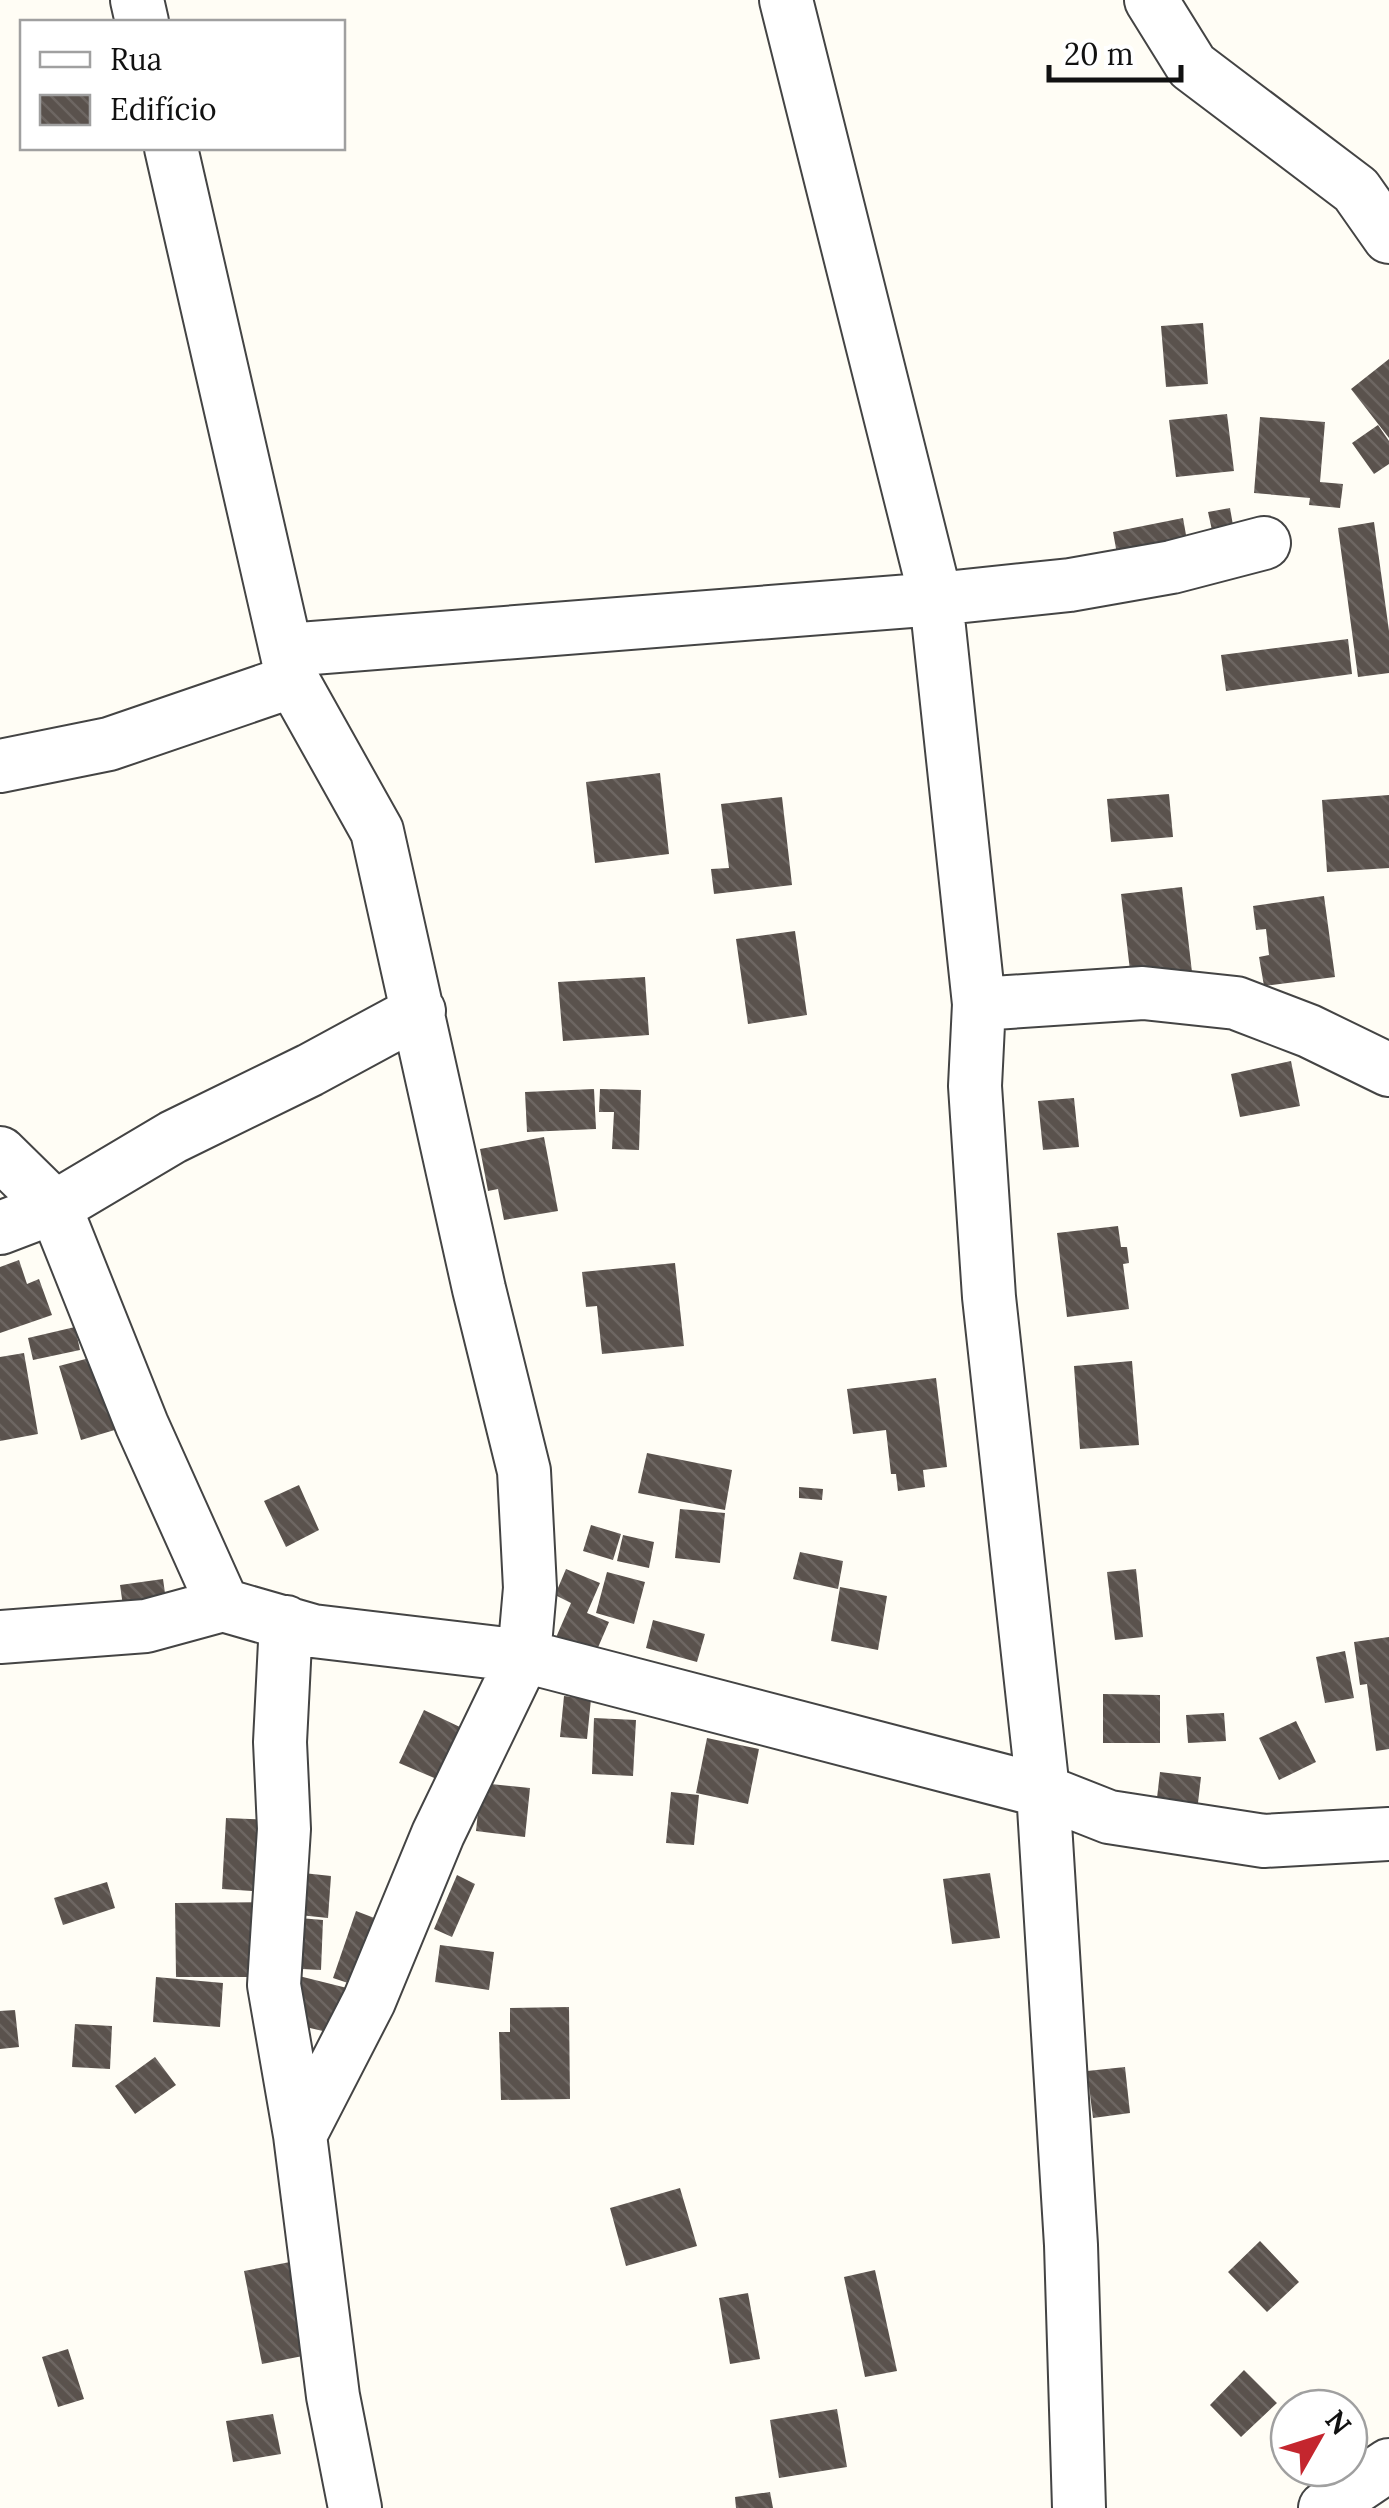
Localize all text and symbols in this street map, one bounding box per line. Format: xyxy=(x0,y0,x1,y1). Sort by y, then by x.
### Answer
legend xyxy=(20,20,345,150)
scale bar xyxy=(1049,20,1182,82)
text: 20 m xyxy=(1064,35,1133,73)
text: Rua xyxy=(110,40,162,78)
text: Edifício xyxy=(110,90,216,128)
north arrow xyxy=(1269,2388,1369,2488)
text: N xyxy=(1318,2403,1359,2442)

